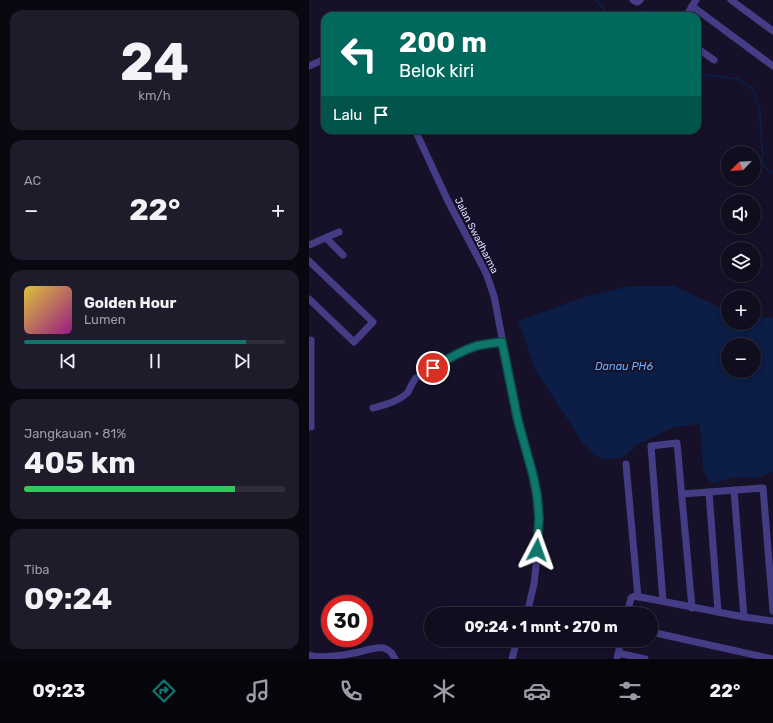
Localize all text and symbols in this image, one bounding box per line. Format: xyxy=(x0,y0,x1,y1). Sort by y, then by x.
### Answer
text: 200 m xyxy=(399,26,487,59)
icon: left xyxy=(333,28,385,80)
text: 24 xyxy=(120,31,189,93)
text: Belok kiri xyxy=(399,60,474,82)
text: km/h xyxy=(138,88,171,103)
icon: arrive xyxy=(370,104,392,126)
text: Lalu xyxy=(333,106,362,124)
north arrow xyxy=(721,146,761,186)
map controls xyxy=(721,146,761,378)
text: AC xyxy=(24,173,41,188)
text: 22° xyxy=(129,192,180,228)
button: sound xyxy=(721,194,761,234)
street label: Jalan Swadharma xyxy=(452,195,500,275)
text: − xyxy=(24,197,38,224)
text: + xyxy=(271,197,285,224)
button: layers xyxy=(721,242,761,282)
button: + xyxy=(721,290,761,330)
text: Golden Hour xyxy=(84,294,176,312)
text: Lumen xyxy=(84,312,126,327)
button: − xyxy=(721,338,761,378)
icon: previous xyxy=(57,350,79,372)
icon: pause xyxy=(144,350,166,372)
icon: next xyxy=(231,350,253,372)
pin xyxy=(416,351,450,385)
icon: arrive xyxy=(422,357,444,379)
water label: Danau PH6 xyxy=(595,360,653,373)
text: Jangkauan · 81% xyxy=(24,426,126,441)
text: 405 km xyxy=(24,445,136,481)
position arrow xyxy=(516,529,558,571)
text: Tiba xyxy=(24,562,50,577)
text: 09:24 xyxy=(24,581,112,617)
speed limit sign: 30 xyxy=(321,595,373,647)
text: 09:24 · 1 mnt · 270 m xyxy=(464,618,618,636)
icon: directions xyxy=(150,677,178,705)
icon: music xyxy=(244,677,272,705)
icon: phone xyxy=(337,677,365,705)
icon: climate xyxy=(430,677,458,705)
icon: car xyxy=(523,677,551,705)
icon: filters xyxy=(616,677,644,705)
text: 09:23 xyxy=(33,680,85,702)
text: 22° xyxy=(710,680,740,702)

